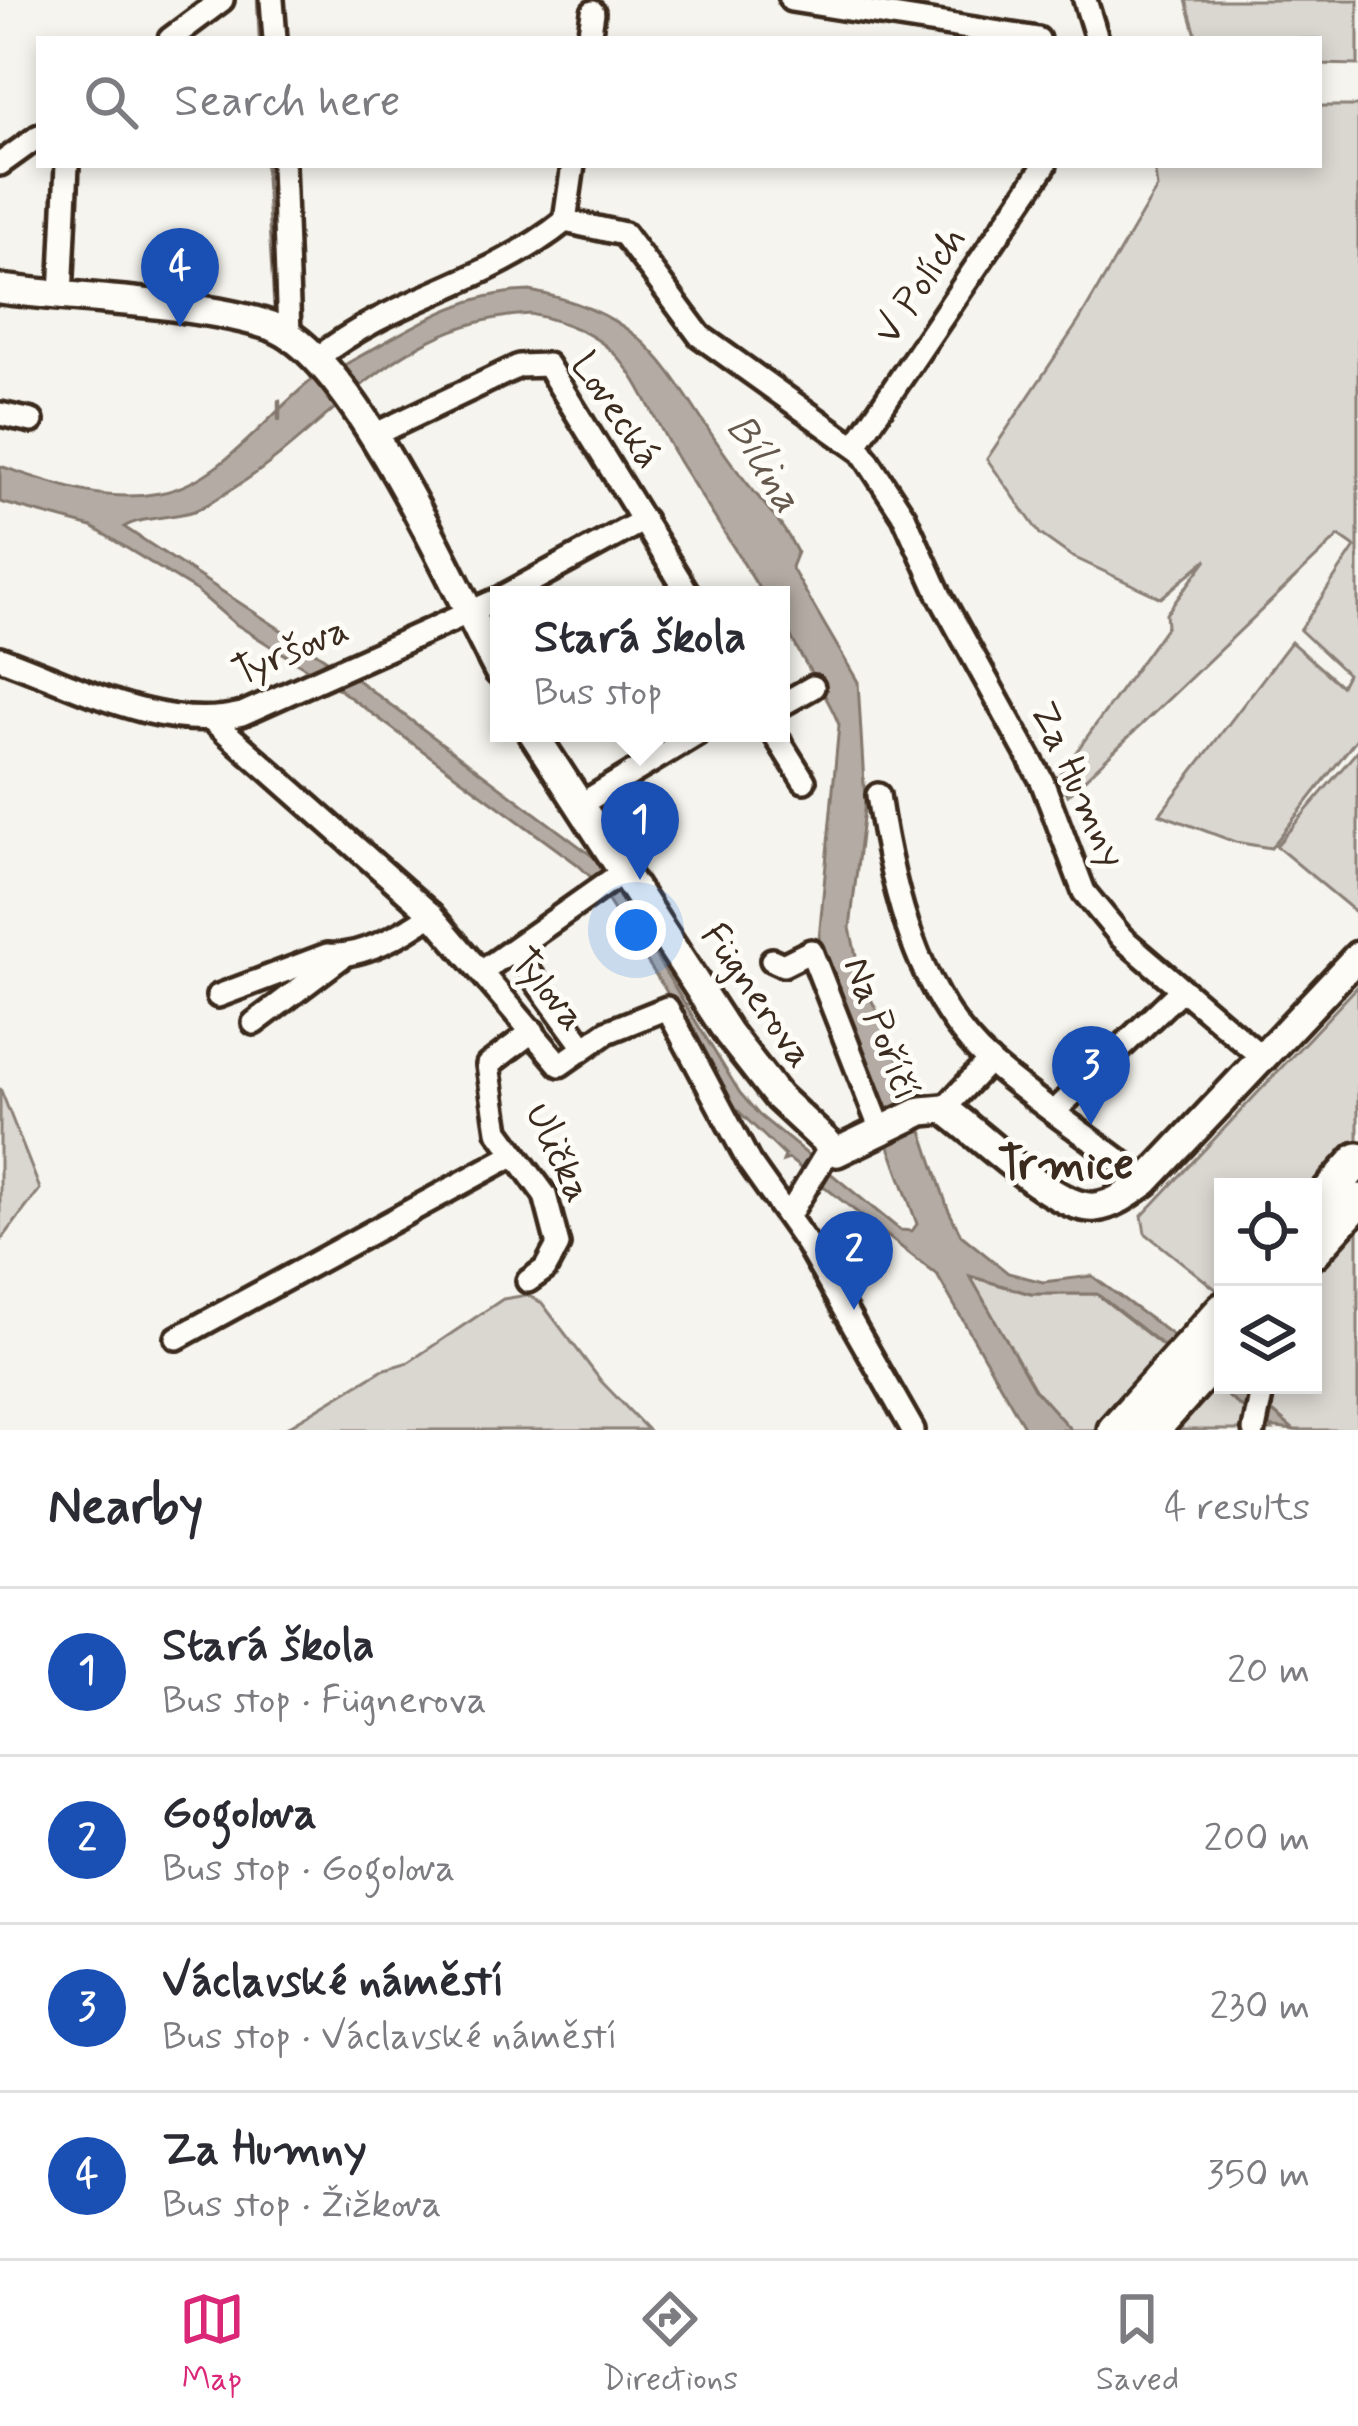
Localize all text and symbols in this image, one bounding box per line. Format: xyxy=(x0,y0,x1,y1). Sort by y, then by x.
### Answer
search box xyxy=(36,36,1322,168)
icon: search xyxy=(78,69,144,135)
text: Search here xyxy=(174,73,401,132)
street label: V Polích xyxy=(863,217,979,355)
pin: 4 xyxy=(141,228,219,327)
street label: Lovecká xyxy=(557,343,673,479)
water label: Bílina xyxy=(712,405,814,523)
popup xyxy=(490,586,790,742)
street label: Tyršova xyxy=(225,605,357,699)
text: Stará škola xyxy=(534,609,746,668)
text: Bus stop xyxy=(534,668,663,719)
street label: Za Humny xyxy=(1016,694,1138,876)
pin: 1 xyxy=(601,781,679,880)
your location xyxy=(606,900,666,960)
street label: Fügnerova xyxy=(688,914,824,1078)
street label: Tylova xyxy=(497,938,597,1042)
street label: Na Poříčí xyxy=(829,950,931,1108)
pin: 3 xyxy=(1052,1026,1130,1125)
street label: Ulička xyxy=(511,1095,603,1211)
district label: Trmice xyxy=(998,1136,1134,1195)
map controls xyxy=(1214,1178,1322,1394)
button: locate xyxy=(1214,1178,1322,1286)
pin: 2 xyxy=(815,1211,893,1310)
button: layers xyxy=(1214,1286,1322,1394)
text: Nearby xyxy=(48,1475,203,1541)
text: 4 results xyxy=(1164,1483,1310,1534)
text: Stará škola xyxy=(162,1617,375,1676)
text: 1 xyxy=(78,1646,96,1697)
text: 20 m xyxy=(1227,1646,1310,1697)
text: Bus stop · Fügnerova xyxy=(162,1676,487,1727)
text: Gogolova xyxy=(162,1785,317,1844)
text: 2 xyxy=(77,1814,97,1865)
text: 200 m xyxy=(1204,1814,1310,1865)
text: Bus stop · Gogolova xyxy=(162,1844,455,1895)
text: Václavské náměstí xyxy=(162,1953,504,2012)
text: 3 xyxy=(78,1982,96,2033)
text: 230 m xyxy=(1209,1982,1310,2033)
text: Bus stop · Václavské náměstí xyxy=(162,2012,618,2063)
text: Za Humny xyxy=(162,2121,367,2180)
text: 4 xyxy=(76,2150,98,2201)
text: 350 m xyxy=(1207,2150,1310,2201)
text: Bus stop · Žižkova xyxy=(162,2180,442,2231)
tab: Map xyxy=(179,2286,245,2402)
tab: Directions xyxy=(602,2286,738,2402)
tab: Saved xyxy=(1096,2286,1179,2402)

